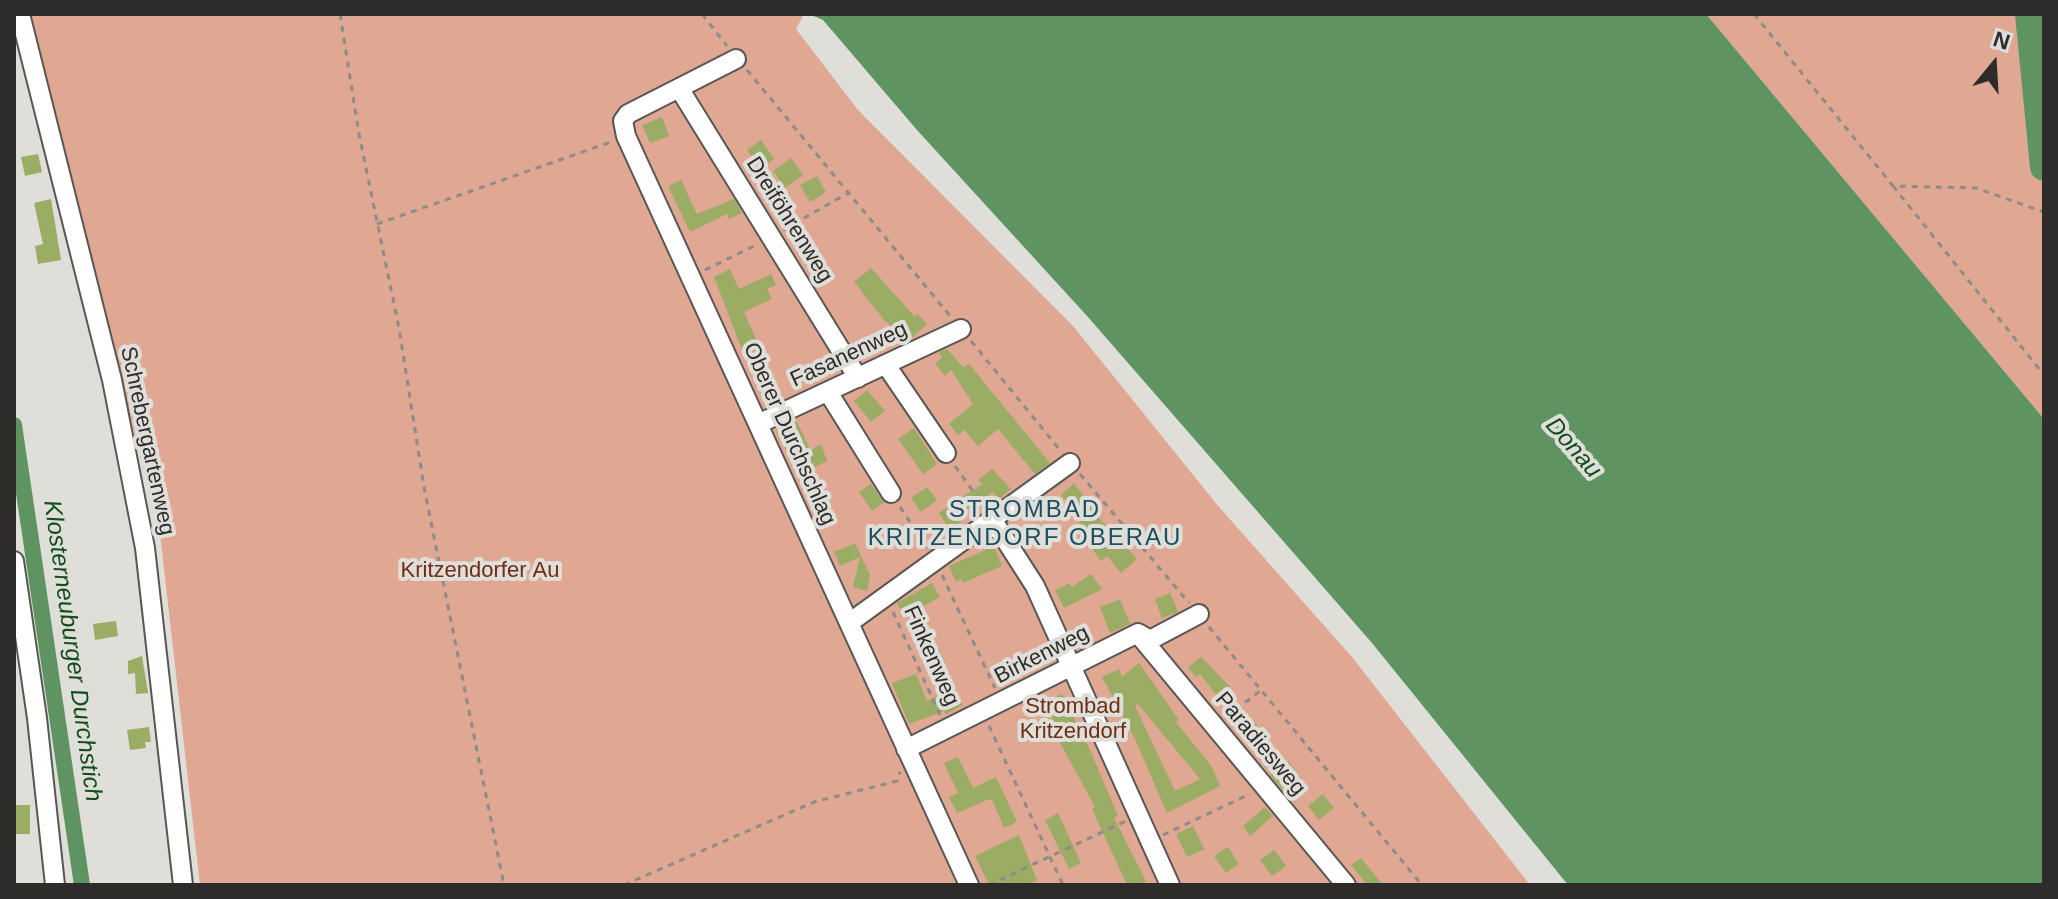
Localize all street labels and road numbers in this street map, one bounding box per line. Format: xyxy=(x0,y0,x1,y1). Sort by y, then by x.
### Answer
street label: Dreiföhrenweg xyxy=(740,152,838,288)
street label: Fasanenweg xyxy=(786,316,912,394)
street label: Oberer Durchschlag xyxy=(737,339,841,529)
street label: Schrebergartenweg xyxy=(114,344,180,538)
street label: Finkenweg xyxy=(897,602,965,710)
street label: Birkenweg xyxy=(990,620,1094,690)
street label: Paradiesweg xyxy=(1209,687,1311,801)

